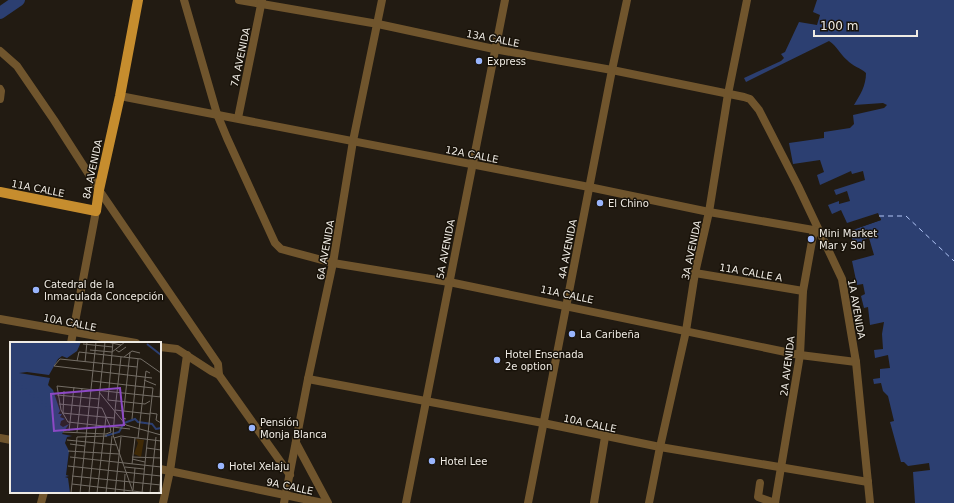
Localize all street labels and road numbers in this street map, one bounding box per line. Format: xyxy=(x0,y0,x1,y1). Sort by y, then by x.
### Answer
street label: 7A AVENIDA xyxy=(229,26,252,88)
street label: 13A CALLE xyxy=(465,28,520,49)
street label: 8A AVENIDA xyxy=(81,138,104,200)
street label: 12A CALLE xyxy=(444,144,499,165)
street label: 11A CALLE xyxy=(10,178,65,199)
street label: 5A AVENIDA xyxy=(434,218,457,280)
street label: 4A AVENIDA xyxy=(556,218,579,280)
street label: 6A AVENIDA xyxy=(315,219,336,281)
street label: 3A AVENIDA xyxy=(680,219,703,281)
street label: 11A CALLE A xyxy=(718,262,784,283)
street label: 1A AVENIDA xyxy=(846,278,867,340)
street label: 11A CALLE xyxy=(539,283,594,305)
street label: 10A CALLE xyxy=(42,312,97,333)
street label: 2A AVENIDA xyxy=(778,335,797,397)
street label: 10A CALLE xyxy=(562,412,617,434)
street label: 9A CALLE xyxy=(265,476,314,497)

